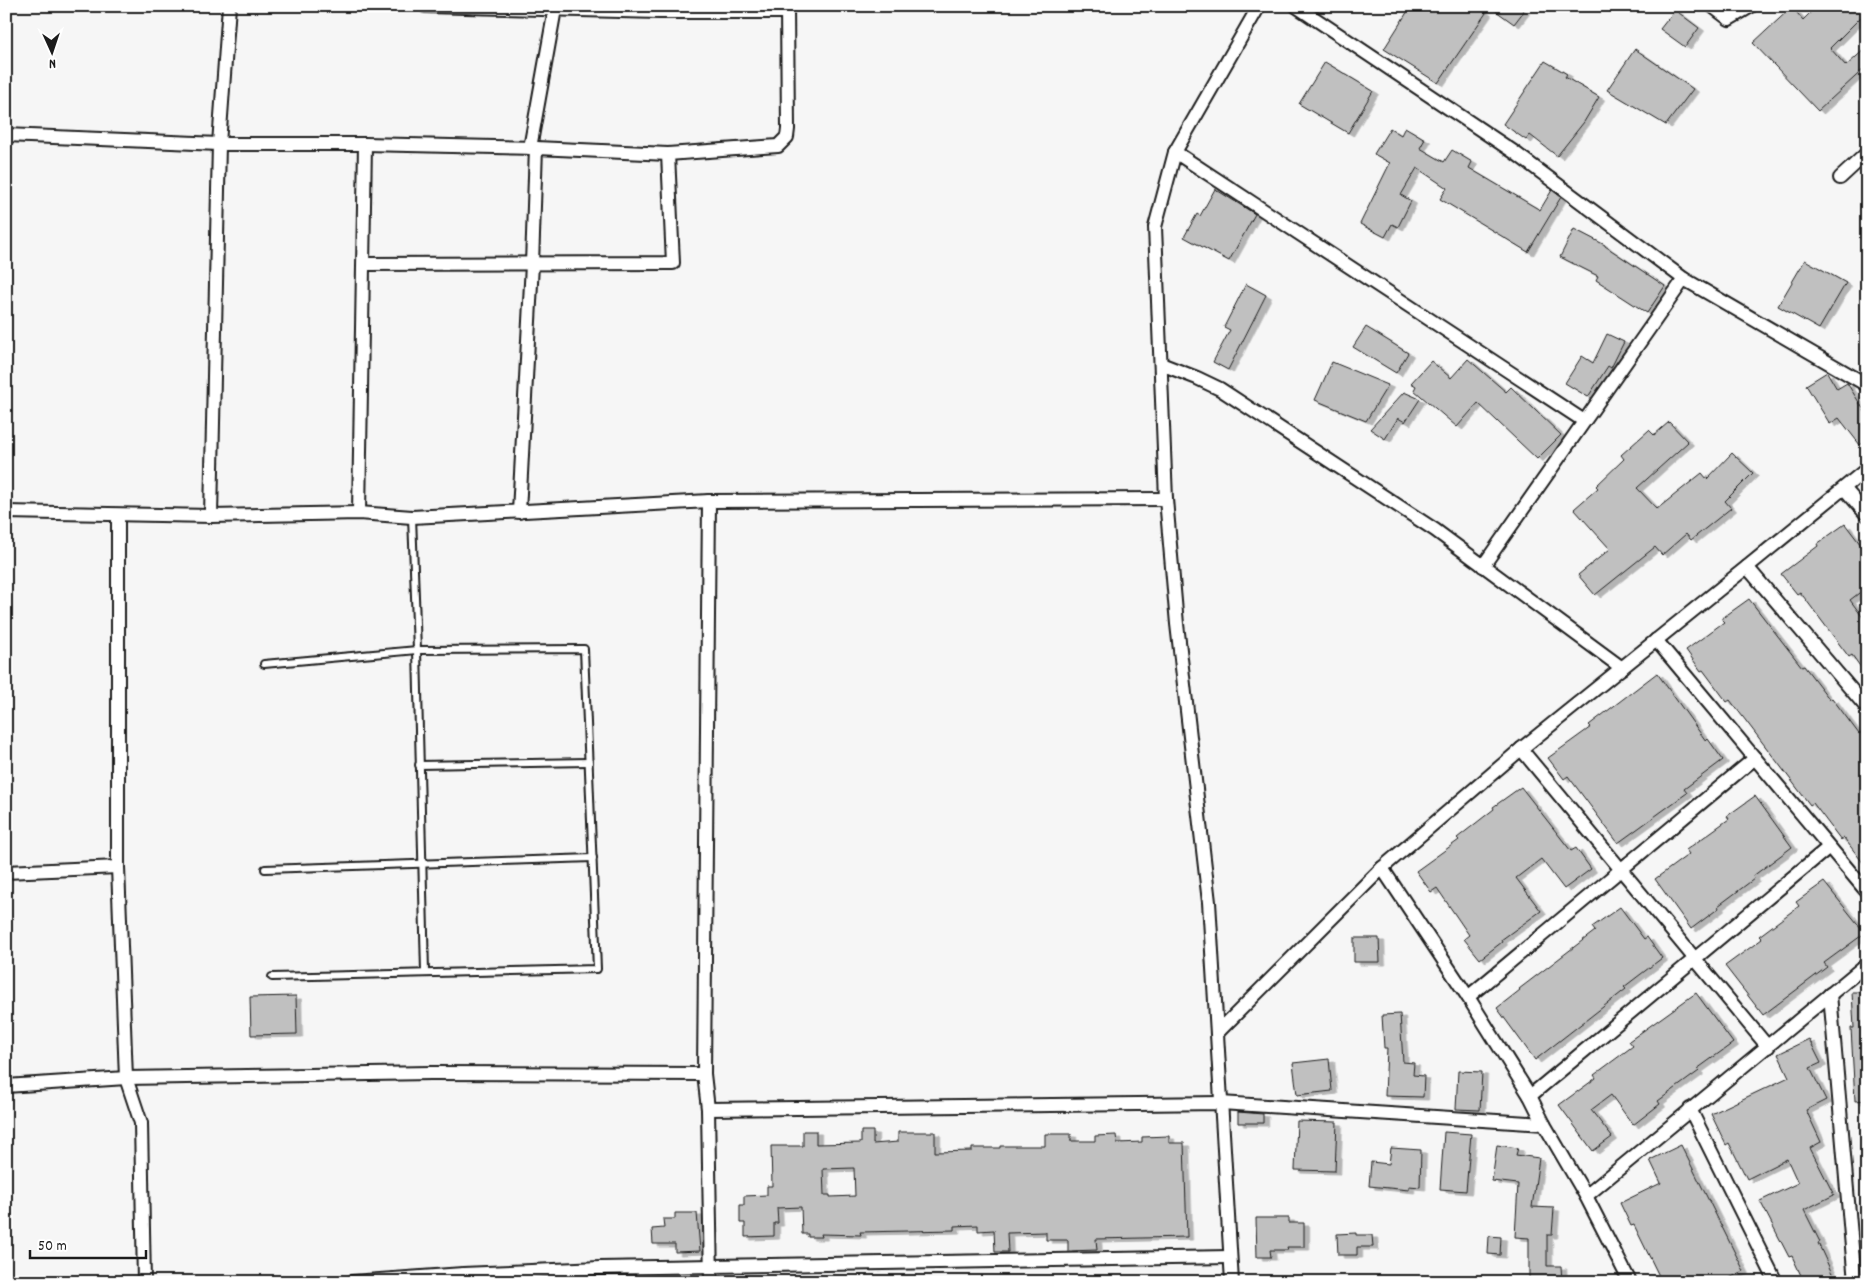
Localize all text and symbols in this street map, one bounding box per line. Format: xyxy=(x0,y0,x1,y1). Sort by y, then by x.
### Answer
north arrow xyxy=(28,28,78,78)
text: N xyxy=(49,53,57,73)
scale bar xyxy=(30,1228,146,1260)
text: 50 m xyxy=(38,1236,67,1258)

